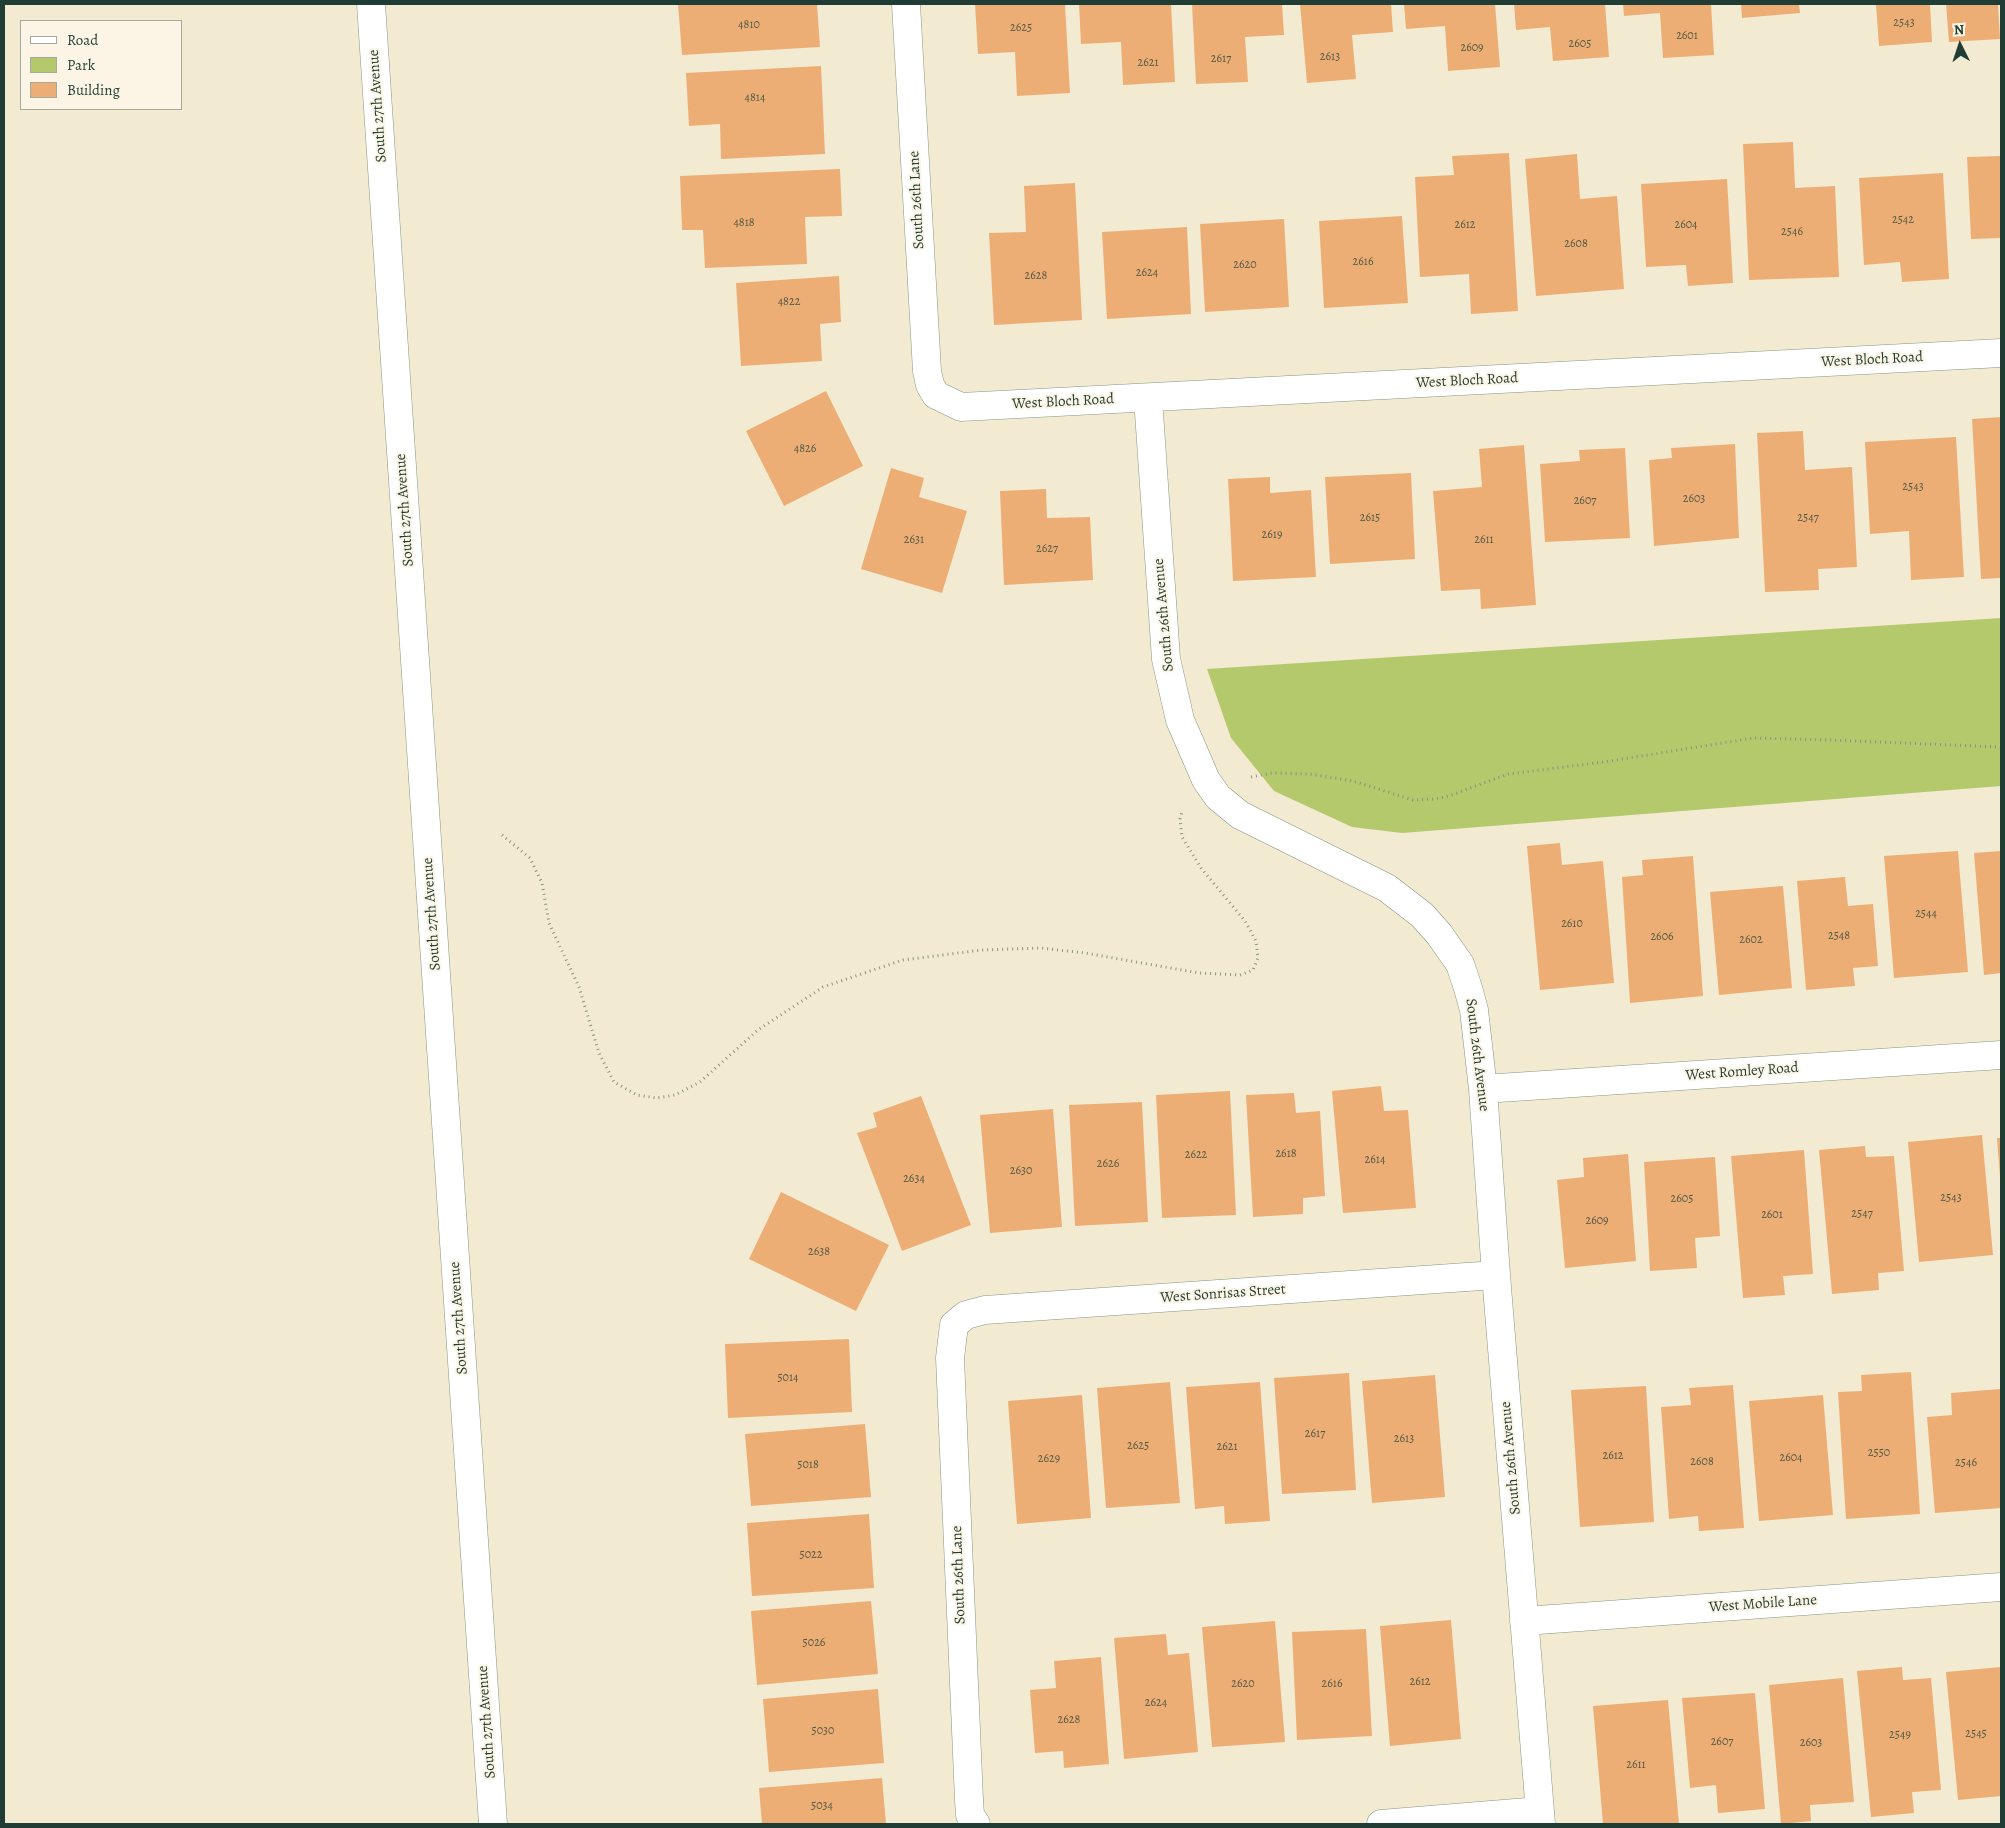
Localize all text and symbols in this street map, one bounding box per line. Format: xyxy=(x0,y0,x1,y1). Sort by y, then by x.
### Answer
house number: 2543 xyxy=(1893,16,1915,30)
house number: 4810 xyxy=(738,18,760,32)
legend xyxy=(20,20,182,110)
north arrow xyxy=(1935,20,1985,70)
text: N xyxy=(1953,20,1965,39)
house number: 2625 xyxy=(1010,21,1032,35)
house number: 2601 xyxy=(1676,29,1698,43)
text: Road xyxy=(67,30,98,50)
house number: 2605 xyxy=(1569,37,1591,51)
house number: 2609 xyxy=(1460,41,1484,55)
street label: South 27th Avenue xyxy=(365,49,391,163)
house number: 2613 xyxy=(1320,50,1340,64)
house number: 2617 xyxy=(1211,52,1231,66)
text: Park xyxy=(67,55,95,75)
house number: 2621 xyxy=(1137,56,1159,70)
text: Building xyxy=(67,80,120,100)
house number: 4814 xyxy=(745,91,765,105)
street label: South 26th Lane xyxy=(905,150,929,250)
house number: 2542 xyxy=(1892,213,1914,227)
house number: 4818 xyxy=(733,216,755,230)
house number: 2612 xyxy=(1454,218,1476,232)
house number: 2604 xyxy=(1674,218,1698,232)
house number: 2546 xyxy=(1781,225,1803,239)
house number: 2608 xyxy=(1564,237,1588,251)
house number: 2616 xyxy=(1353,255,1373,269)
house number: 2620 xyxy=(1233,258,1257,272)
house number: 2624 xyxy=(1136,266,1158,280)
house number: 2628 xyxy=(1025,269,1047,283)
house number: 4822 xyxy=(778,295,800,309)
street label: West Bloch Road xyxy=(1821,348,1923,372)
street label: West Bloch Road xyxy=(1416,369,1518,393)
street label: West Bloch Road xyxy=(1012,390,1114,414)
house number: 4826 xyxy=(794,442,816,456)
street label: South 27th Avenue xyxy=(392,453,418,567)
house number: 2543 xyxy=(1902,480,1924,494)
house number: 2603 xyxy=(1683,492,1705,506)
house number: 2607 xyxy=(1574,494,1596,508)
house number: 2615 xyxy=(1360,511,1380,525)
house number: 2547 xyxy=(1797,511,1819,525)
house number: 2619 xyxy=(1262,528,1282,542)
house number: 2631 xyxy=(904,533,924,547)
house number: 2611 xyxy=(1474,533,1494,547)
house number: 2627 xyxy=(1036,542,1058,556)
street label: South 26th Avenue xyxy=(1150,558,1178,672)
street label: South 27th Avenue xyxy=(419,857,445,971)
house number: 2544 xyxy=(1915,907,1937,921)
house number: 2610 xyxy=(1561,917,1583,931)
house number: 2548 xyxy=(1828,929,1850,943)
house number: 2606 xyxy=(1650,930,1674,944)
house number: 2602 xyxy=(1739,933,1763,947)
street label: South 26th Avenue xyxy=(1461,997,1493,1113)
street label: West Romley Road xyxy=(1685,1059,1799,1085)
house number: 2618 xyxy=(1275,1147,1297,1161)
house number: 2622 xyxy=(1185,1148,1207,1162)
house number: 2614 xyxy=(1365,1153,1385,1167)
house number: 2626 xyxy=(1097,1157,1119,1171)
house number: 2630 xyxy=(1010,1164,1032,1178)
house number: 2634 xyxy=(903,1172,925,1186)
house number: 2543 xyxy=(1940,1191,1962,1205)
house number: 2605 xyxy=(1671,1192,1693,1206)
house number: 2547 xyxy=(1851,1207,1873,1221)
house number: 2601 xyxy=(1761,1208,1783,1222)
house number: 2609 xyxy=(1585,1214,1609,1228)
house number: 2638 xyxy=(808,1245,830,1259)
street label: South 27th Avenue xyxy=(446,1261,472,1375)
street label: West Sonrisas Street xyxy=(1160,1281,1286,1307)
house number: 5014 xyxy=(777,1371,799,1385)
street label: South 26th Avenue xyxy=(1497,1401,1525,1515)
house number: 2617 xyxy=(1305,1427,1325,1441)
house number: 2613 xyxy=(1394,1432,1414,1446)
house number: 2625 xyxy=(1127,1439,1149,1453)
house number: 2621 xyxy=(1216,1440,1238,1454)
house number: 2550 xyxy=(1868,1446,1890,1460)
house number: 2612 xyxy=(1602,1449,1624,1463)
house number: 2604 xyxy=(1779,1451,1803,1465)
house number: 2629 xyxy=(1038,1452,1060,1466)
house number: 2608 xyxy=(1690,1455,1714,1469)
house number: 2546 xyxy=(1955,1456,1977,1470)
house number: 5018 xyxy=(797,1458,819,1472)
street label: South 26th Lane xyxy=(948,1525,970,1625)
house number: 5022 xyxy=(800,1548,822,1562)
street label: West Mobile Lane xyxy=(1708,1591,1818,1617)
house number: 5026 xyxy=(803,1636,825,1650)
street label: South 27th Avenue xyxy=(474,1665,500,1779)
house number: 2612 xyxy=(1409,1675,1431,1689)
house number: 2620 xyxy=(1231,1677,1255,1691)
house number: 2616 xyxy=(1322,1677,1342,1691)
house number: 2624 xyxy=(1145,1696,1167,1710)
house number: 2628 xyxy=(1058,1713,1080,1727)
house number: 5030 xyxy=(812,1724,834,1738)
house number: 2545 xyxy=(1965,1727,1987,1741)
house number: 2549 xyxy=(1889,1728,1911,1742)
house number: 2607 xyxy=(1711,1735,1733,1749)
house number: 2603 xyxy=(1800,1736,1822,1750)
house number: 2611 xyxy=(1626,1758,1646,1772)
house number: 5034 xyxy=(811,1799,833,1813)

